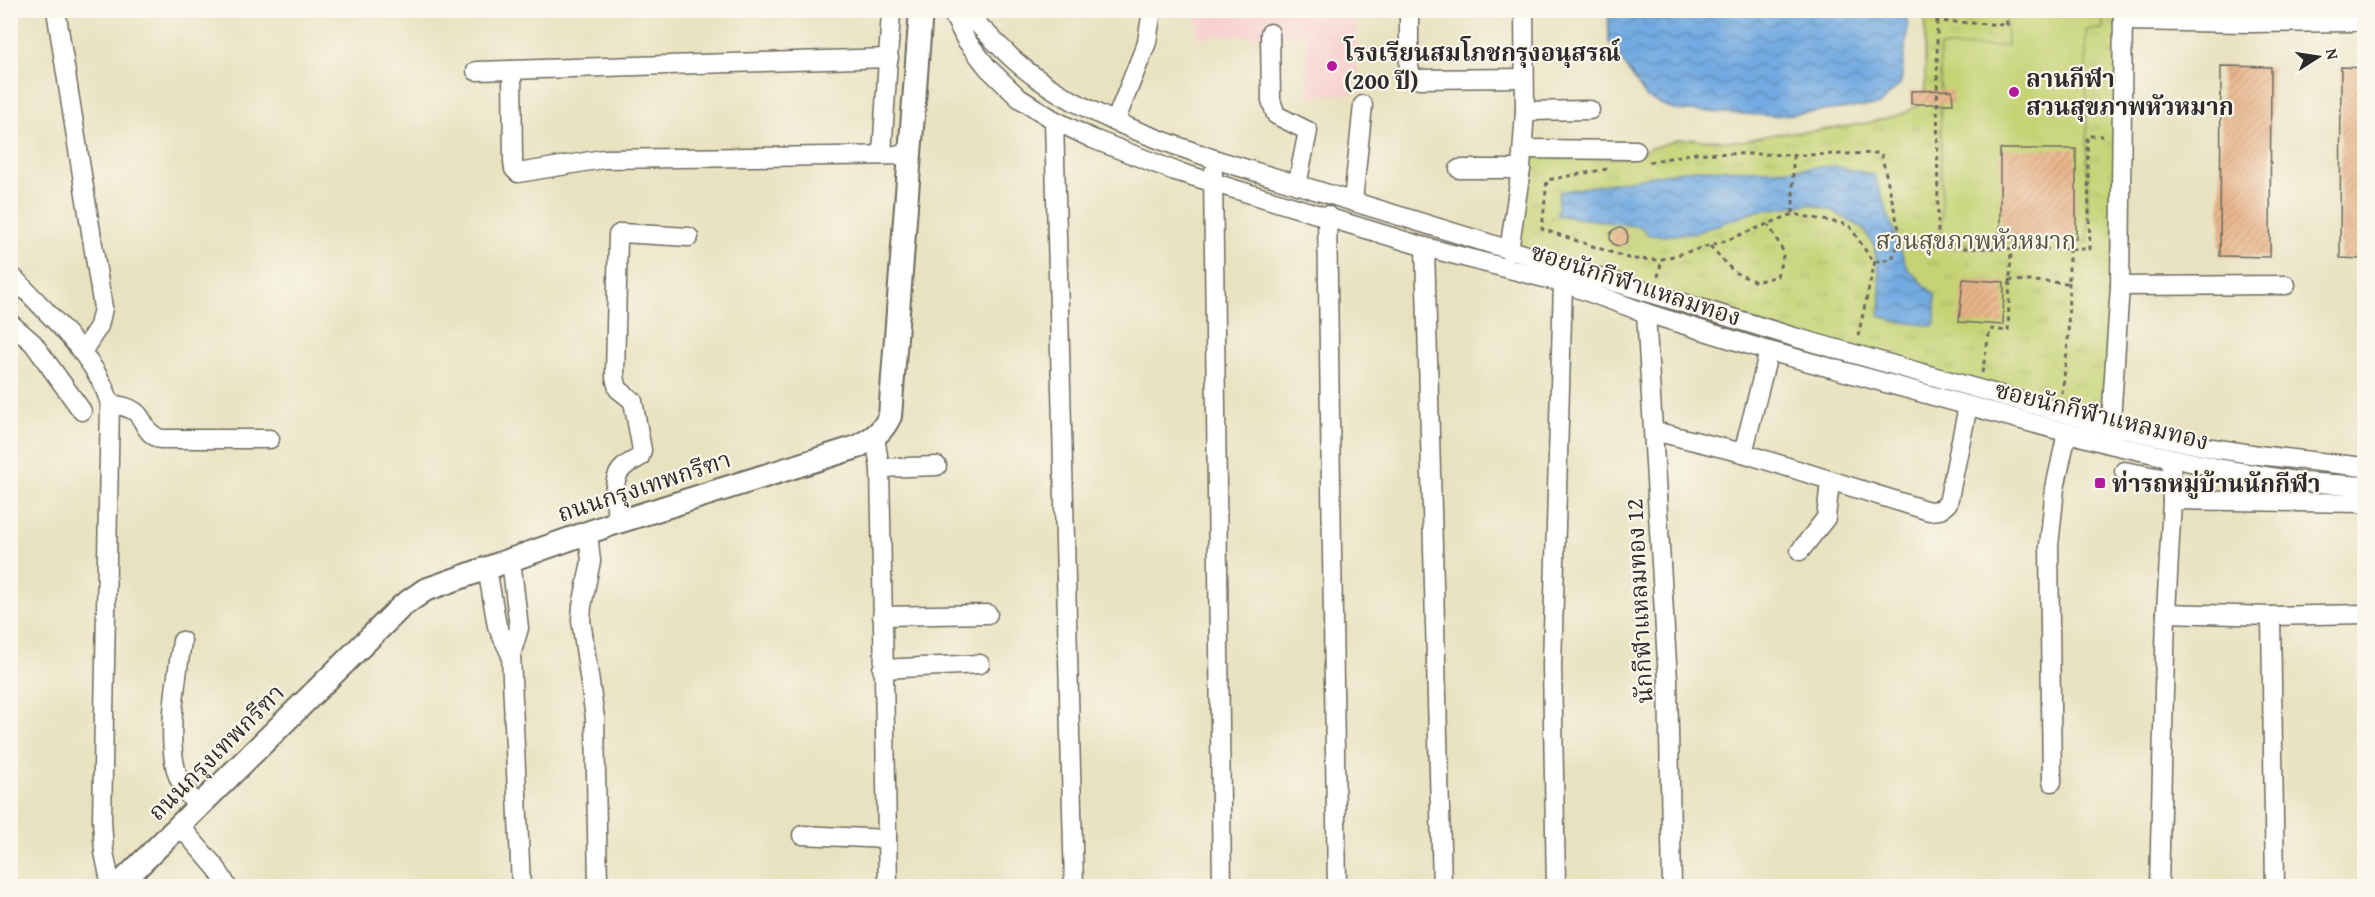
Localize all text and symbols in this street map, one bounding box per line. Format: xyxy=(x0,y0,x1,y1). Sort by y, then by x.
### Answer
north arrow xyxy=(2288,27,2348,87)
place label: โรงเรียนสมโภชกรุงอนุสรณ์ (200 ปี) xyxy=(1343,35,1621,98)
text: N xyxy=(2320,46,2346,62)
marker: โรงเรียนสมโภชกรุงอนุสรณ์ (200 ปี) xyxy=(1325,59,1339,73)
place label: ลานกีฬา สวนสุขภาพหัวหมาก xyxy=(2026,61,2234,124)
marker: ลานกีฬา สวนสุขภาพหัวหมาก xyxy=(2007,85,2021,99)
park label: สวนสุขภาพหัวหมาก xyxy=(1876,223,2076,258)
street label: ซอยนักกีฬาแหลมทอง xyxy=(1526,233,1746,335)
street label: ซอยนักกีฬาแหลมทอง xyxy=(1991,371,2213,459)
street label: ถนนกรุงเทพกรีฑา xyxy=(553,441,735,531)
place label: ท่ารถหมู่บ้านนักกีฬา xyxy=(2112,466,2321,501)
marker: ท่ารถหมู่บ้านนักกีฬา xyxy=(2093,476,2107,490)
street label: นักกีฬาแหลมทอง 12 xyxy=(1616,498,1662,704)
street label: ถนนกรุงเทพกรีฑา xyxy=(140,676,292,828)

